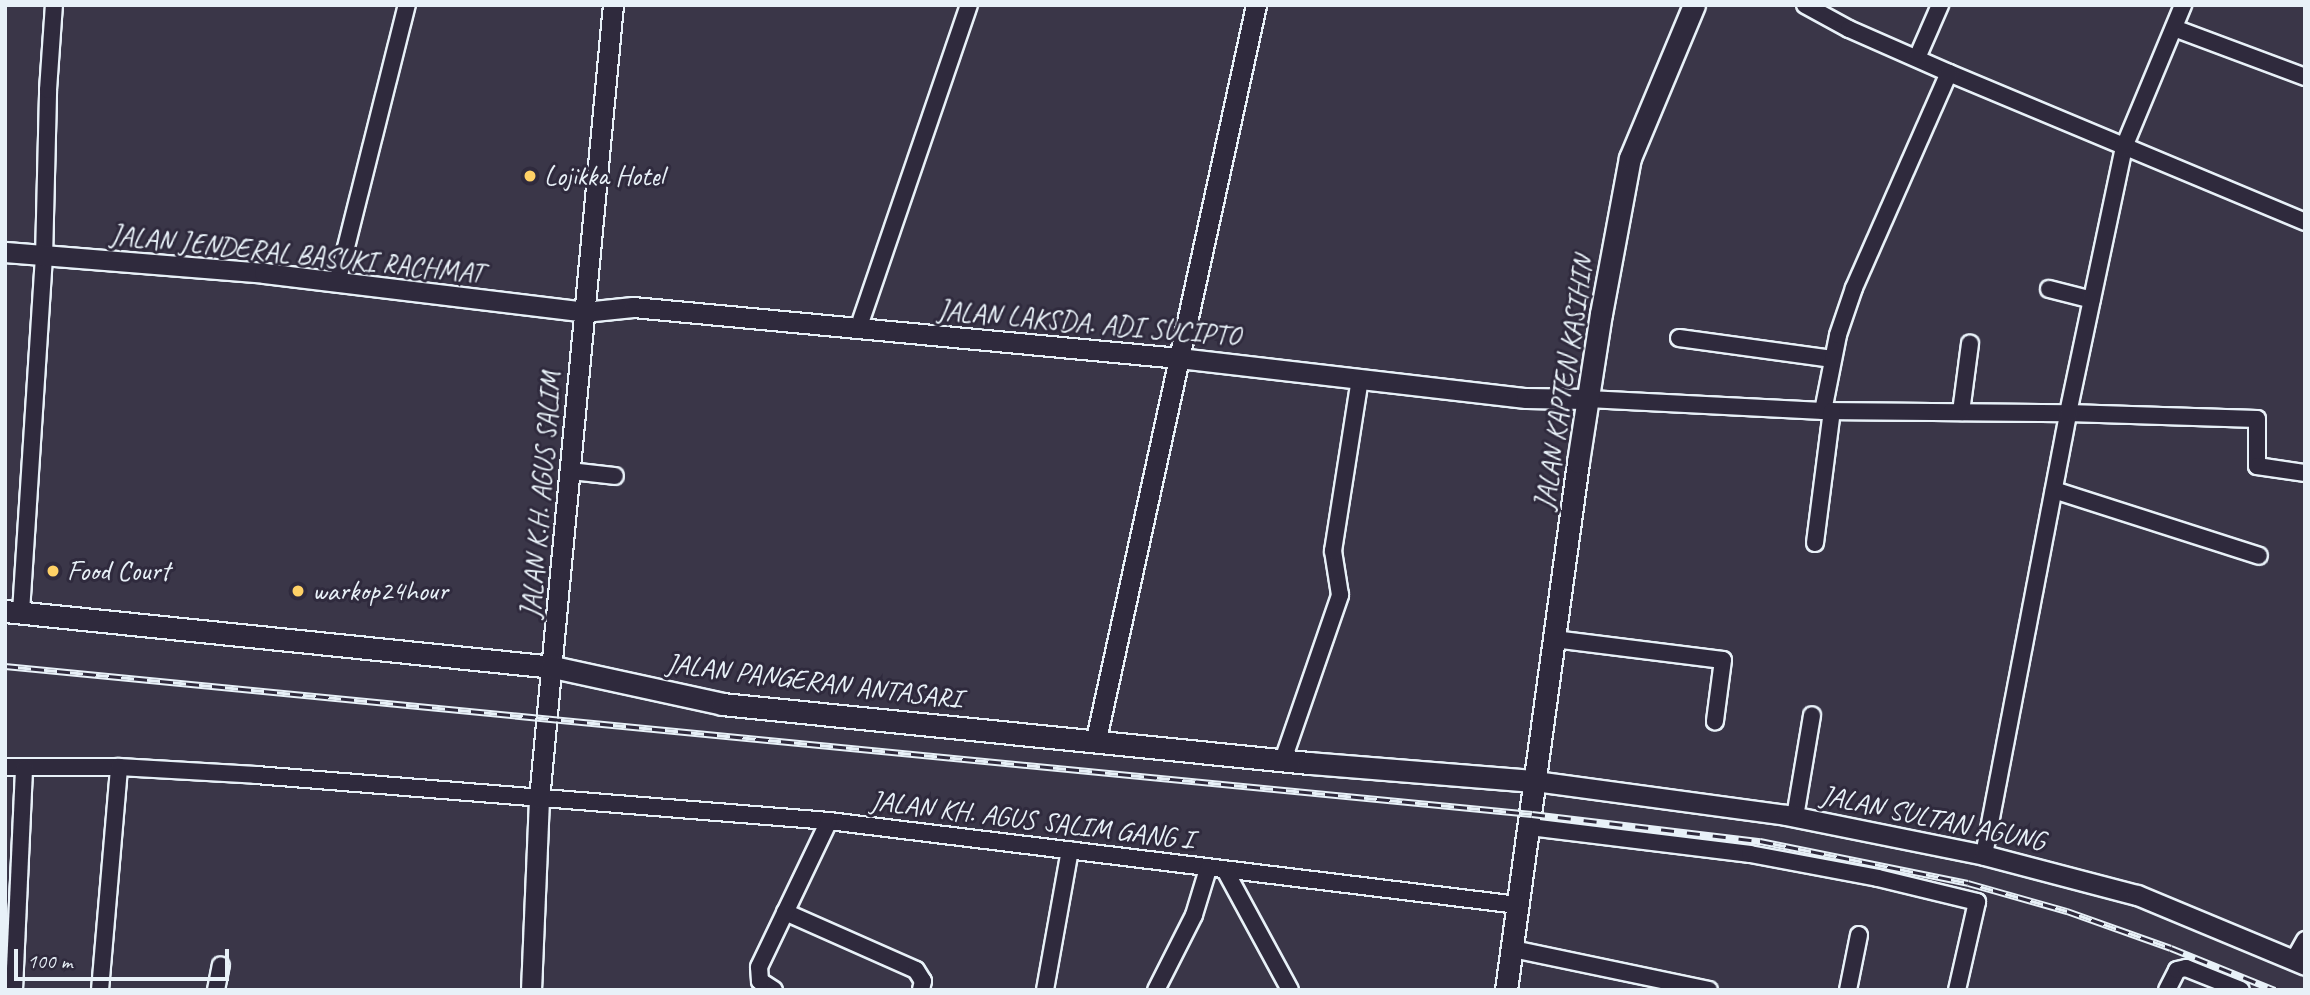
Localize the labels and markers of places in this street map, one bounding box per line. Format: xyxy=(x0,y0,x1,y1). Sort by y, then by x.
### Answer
place label: Lojikka Hotel xyxy=(544,159,664,193)
marker: Lojikka Hotel xyxy=(522,168,538,184)
place label: Food Court xyxy=(67,554,170,588)
marker: Food Court xyxy=(45,563,61,579)
place label: warkop24hour xyxy=(312,574,448,608)
marker: warkop24hour xyxy=(290,583,306,599)

